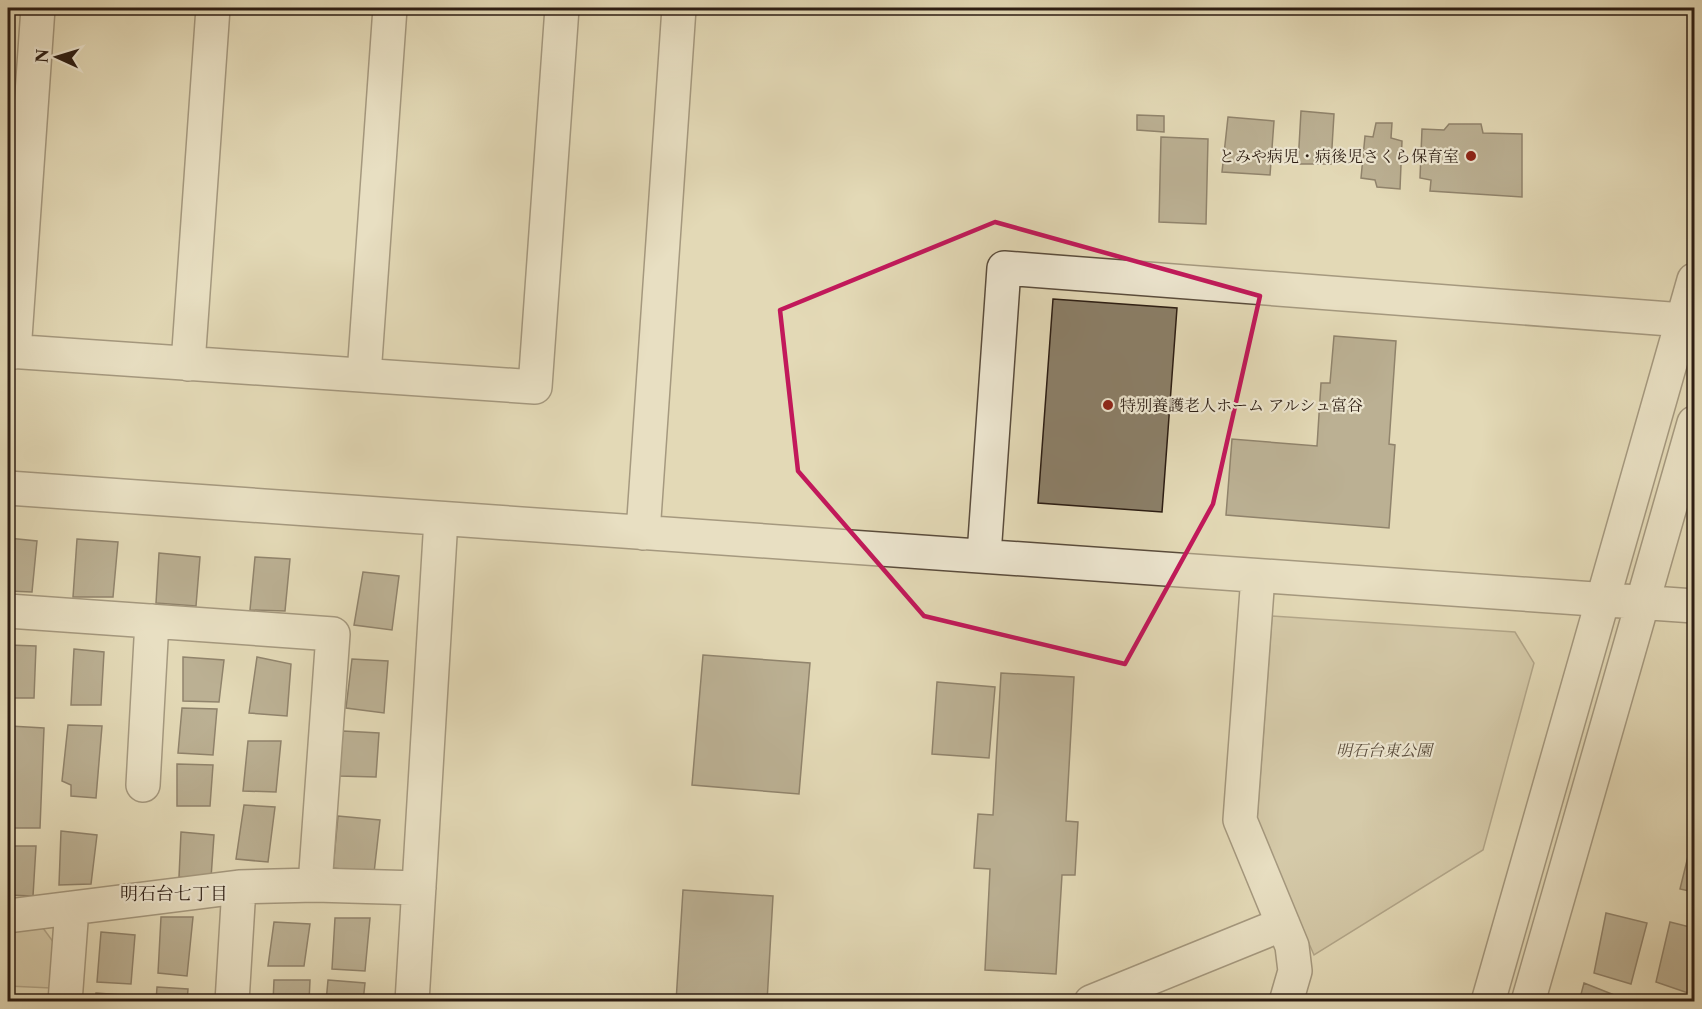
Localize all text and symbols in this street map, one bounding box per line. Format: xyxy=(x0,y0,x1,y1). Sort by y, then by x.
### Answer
north arrow xyxy=(27,27,87,87)
text: N xyxy=(32,48,53,64)
place label: とみや病児・病後児さくら保育室 xyxy=(1219,146,1459,166)
marker: とみや病児・病後児さくら保育室 xyxy=(1464,149,1478,163)
place label: 特別養護老人ホーム アルシュ富谷 xyxy=(1120,395,1363,415)
marker: 特別養護老人ホーム アルシュ富谷 xyxy=(1101,398,1115,412)
park label: 明石台東公園 xyxy=(1336,740,1435,760)
district label: 明石台七丁目 xyxy=(120,883,228,905)

